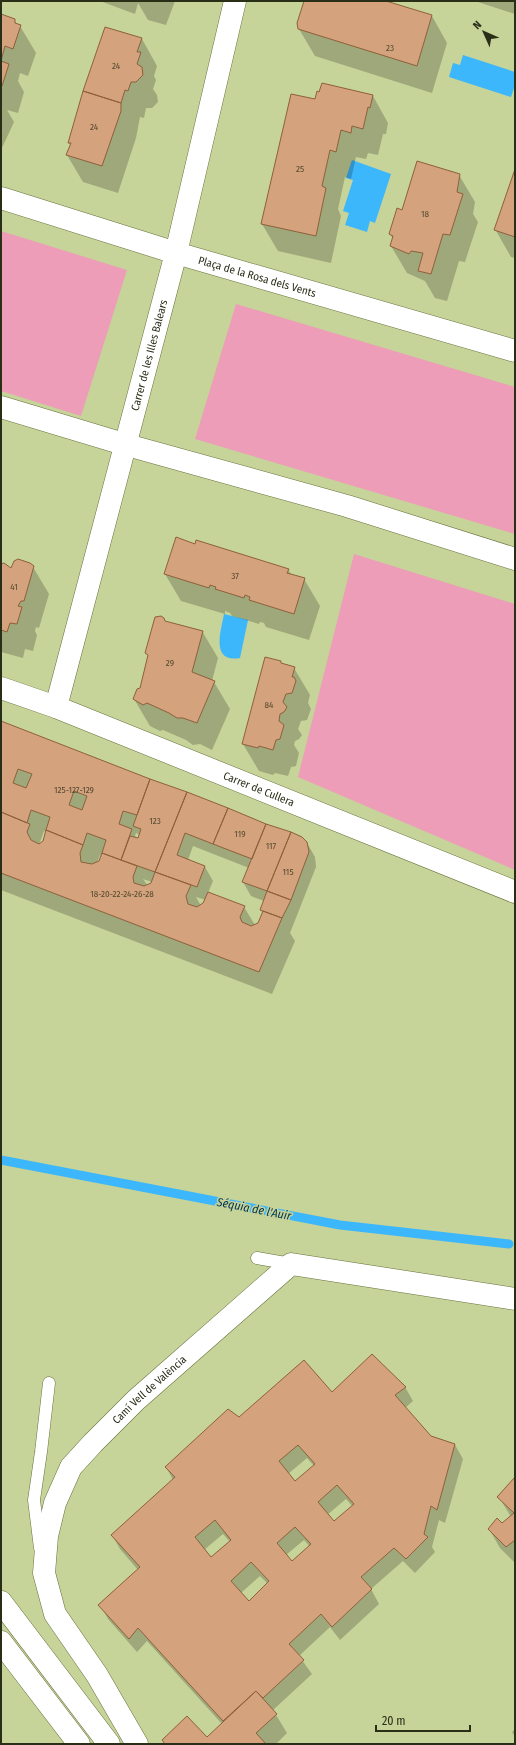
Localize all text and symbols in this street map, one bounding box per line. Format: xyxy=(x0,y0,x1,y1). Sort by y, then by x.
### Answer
north arrow xyxy=(464,12,504,52)
text: N xyxy=(470,18,484,32)
house number: 23 xyxy=(386,43,394,53)
house number: 24 xyxy=(112,61,121,71)
house number: 24 xyxy=(90,122,99,132)
house number: 25 xyxy=(296,164,304,174)
house number: 18 xyxy=(421,209,430,219)
street label: Plaça de la Rosa dels Vents xyxy=(197,254,318,300)
street label: Carrer de les Illes Balears xyxy=(129,298,170,412)
house number: 37 xyxy=(231,571,239,581)
house number: 41 xyxy=(10,582,18,592)
house number: 29 xyxy=(166,658,174,668)
house number: 84 xyxy=(265,700,274,710)
street label: Carrer de Cullera xyxy=(221,769,296,809)
house number: 125-127-129 xyxy=(54,785,94,795)
house number: 123 xyxy=(149,816,161,826)
house number: 119 xyxy=(234,829,246,839)
house number: 117 xyxy=(266,841,277,851)
house number: 115 xyxy=(282,867,294,877)
house number: 18-20-22-24-26-28 xyxy=(90,889,154,899)
water label: Séquia de l'Auir xyxy=(215,1195,293,1223)
street label: Camí Vell de València xyxy=(110,1353,189,1427)
scale bar xyxy=(376,1707,470,1733)
text: 20 m xyxy=(382,1714,406,1728)

